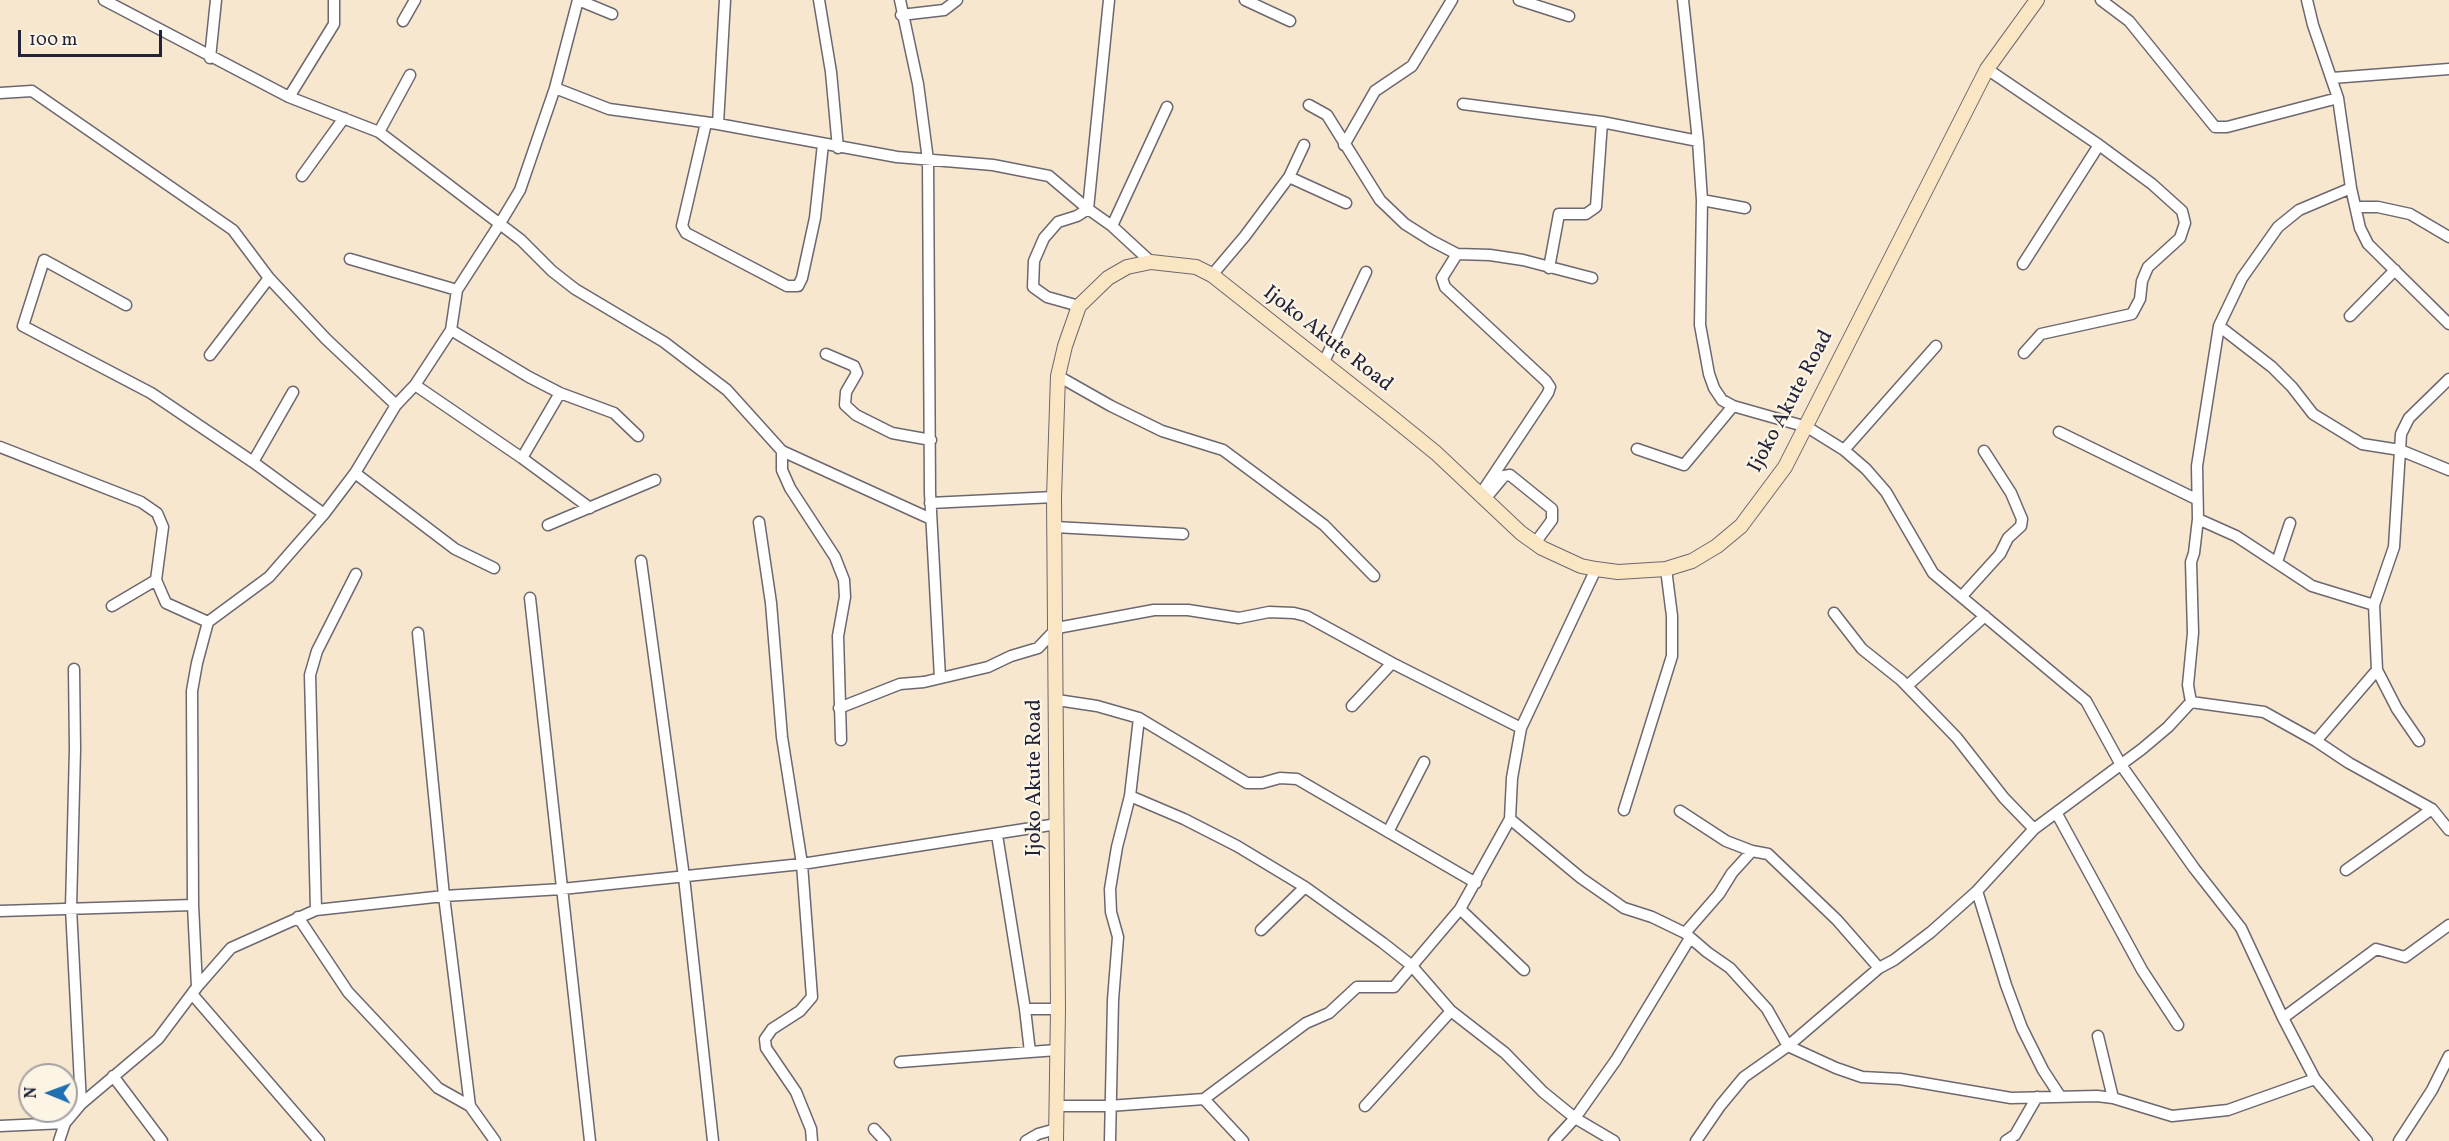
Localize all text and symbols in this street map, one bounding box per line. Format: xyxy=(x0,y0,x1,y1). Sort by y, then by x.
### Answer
scale bar xyxy=(21,18,165,56)
text: 100 m xyxy=(29,28,78,53)
street label: Ijoko Akute Road xyxy=(1257,282,1397,398)
street label: Ijoko Akute Road xyxy=(1744,326,1840,478)
street label: Ijoko Akute Road xyxy=(1023,699,1049,857)
north arrow xyxy=(18,1063,78,1123)
text: N xyxy=(21,1087,43,1099)

